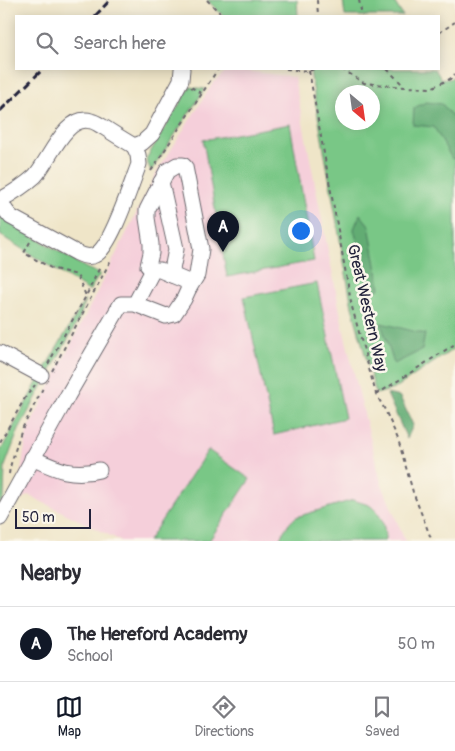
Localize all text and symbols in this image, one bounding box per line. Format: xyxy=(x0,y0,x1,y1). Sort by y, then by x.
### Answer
search box xyxy=(15,15,440,70)
icon: search xyxy=(33,29,61,57)
text: Search here xyxy=(73,31,166,55)
north arrow xyxy=(335,85,380,130)
pin: A xyxy=(207,211,239,252)
your location xyxy=(288,218,314,244)
street label: Great Western Way xyxy=(343,242,391,374)
scale bar xyxy=(15,506,91,529)
text: 50 m xyxy=(22,509,55,526)
text: Nearby xyxy=(20,560,81,587)
text: The Hereford Academy xyxy=(67,622,247,646)
text: A xyxy=(31,634,41,654)
text: 50 m xyxy=(398,634,435,654)
text: School xyxy=(67,646,113,666)
tab: Map xyxy=(55,693,83,740)
tab: Directions xyxy=(194,693,254,740)
tab: Saved xyxy=(365,693,400,740)

